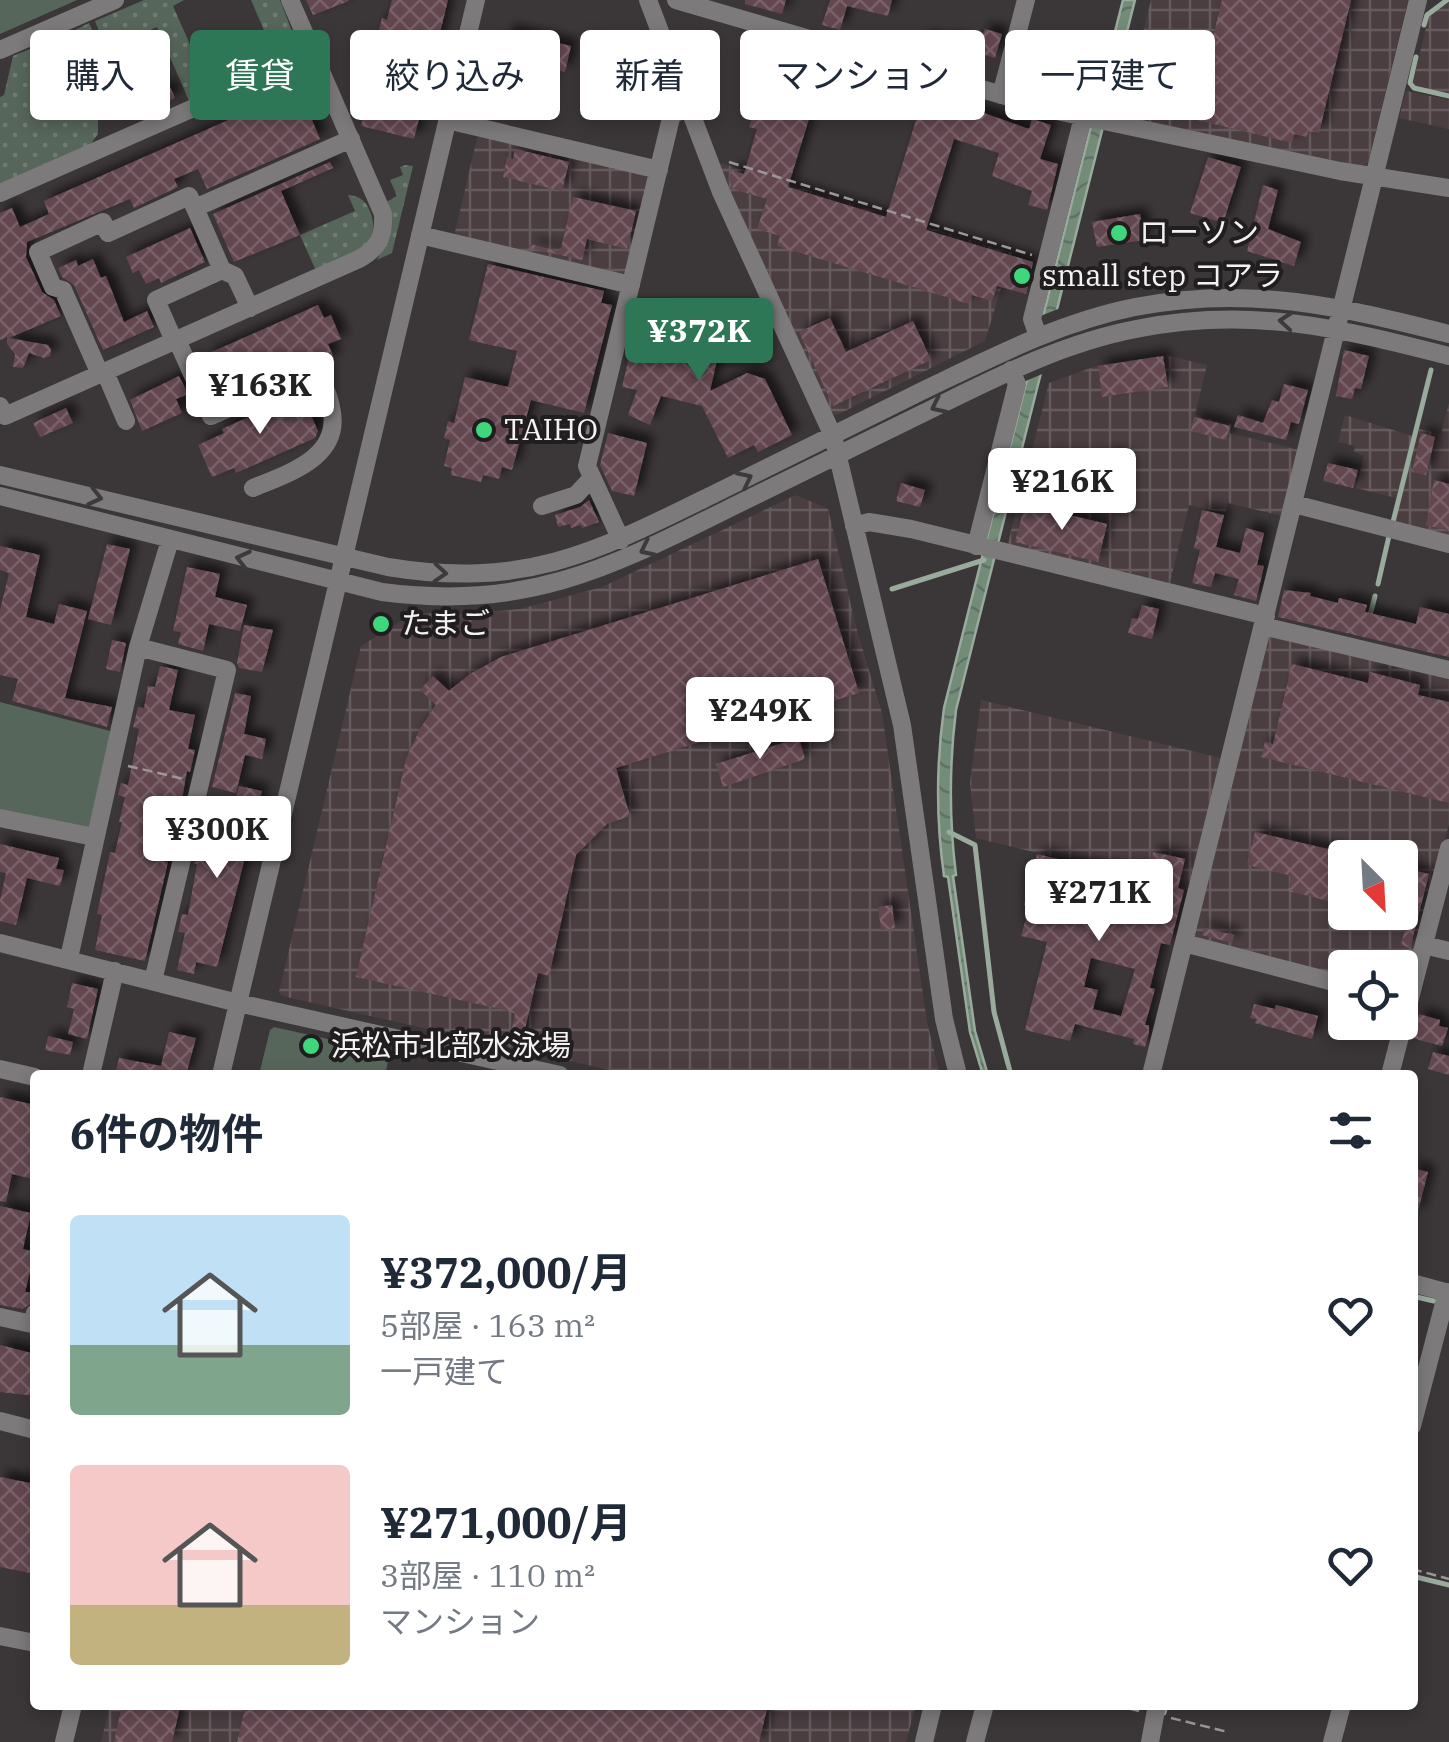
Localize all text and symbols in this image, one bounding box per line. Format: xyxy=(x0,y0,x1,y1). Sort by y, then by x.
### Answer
chip: 購入 xyxy=(30,30,170,120)
chip: 賃貸 xyxy=(190,30,330,120)
chip: 絞り込み xyxy=(350,30,560,120)
chip: 新着 xyxy=(580,30,720,120)
chip: マンション xyxy=(740,30,985,120)
chip: 一戸建て xyxy=(1005,30,1215,120)
place label: ローソン xyxy=(1139,212,1259,251)
marker: ローソン xyxy=(1108,222,1130,244)
place label: small step コアラ xyxy=(1042,255,1283,294)
marker: small step コアラ xyxy=(1011,265,1033,287)
pin: ¥372K xyxy=(629,298,769,383)
text: ¥372K xyxy=(647,309,751,351)
one-way arrow xyxy=(1277,311,1293,332)
pin: ¥163K xyxy=(190,352,330,437)
text: ¥163K xyxy=(208,363,312,405)
one-way arrow xyxy=(931,393,949,413)
place label: TAIHO xyxy=(504,409,598,448)
marker: TAIHO xyxy=(473,419,495,441)
pin: ¥216K xyxy=(992,448,1132,533)
text: ¥216K xyxy=(1010,459,1114,501)
one-way arrow xyxy=(735,471,753,491)
one-way arrow xyxy=(86,485,103,506)
one-way arrow xyxy=(639,537,657,556)
one-way arrow xyxy=(235,550,252,571)
one-way arrow xyxy=(432,562,448,583)
place label: たまご xyxy=(401,603,490,642)
marker: たまご xyxy=(370,613,392,635)
pin: ¥249K xyxy=(690,677,830,762)
text: ¥249K xyxy=(708,688,812,730)
pin: ¥300K xyxy=(147,796,287,881)
text: ¥300K xyxy=(165,807,269,849)
north arrow xyxy=(1328,840,1418,930)
map controls xyxy=(1328,840,1418,1040)
pin: ¥271K xyxy=(1029,859,1169,944)
text: ¥271K xyxy=(1047,870,1151,912)
button: locate xyxy=(1328,950,1418,1040)
place label: 浜松市北部水泳場 xyxy=(331,1025,571,1064)
marker: 浜松市北部水泳場 xyxy=(300,1035,322,1057)
icon: filters xyxy=(1323,1103,1378,1158)
text: 6件の物件 xyxy=(70,1106,263,1161)
text: ¥372,000/月 xyxy=(380,1245,632,1300)
icon: home xyxy=(150,1255,270,1375)
icon: heart xyxy=(1323,1288,1378,1343)
text: 5部屋 · 163 m² xyxy=(380,1304,595,1346)
text: 一戸建て xyxy=(380,1350,508,1392)
text: ¥271,000/月 xyxy=(380,1495,632,1550)
icon: home xyxy=(150,1505,270,1625)
icon: heart xyxy=(1323,1538,1378,1593)
text: 3部屋 · 110 m² xyxy=(380,1554,595,1596)
text: マンション xyxy=(380,1600,540,1642)

